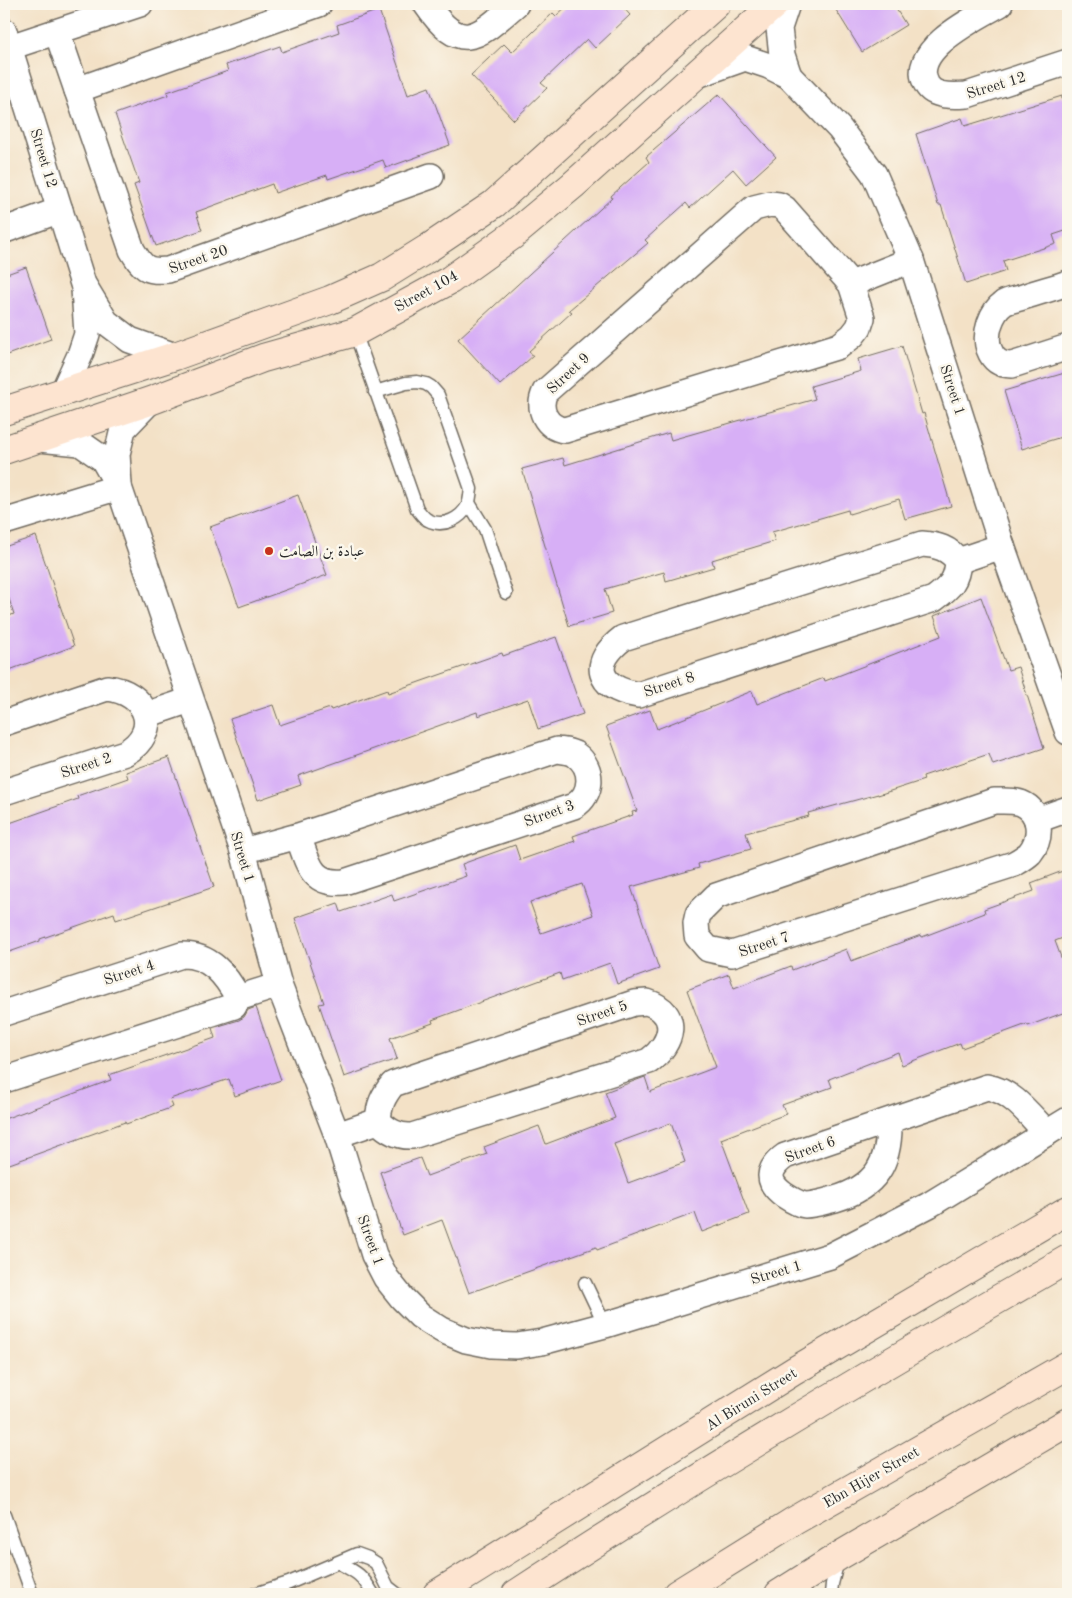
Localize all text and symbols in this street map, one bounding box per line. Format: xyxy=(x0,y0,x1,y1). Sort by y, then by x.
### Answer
street label: Street 12 xyxy=(965,70,1028,103)
street label: Street 12 xyxy=(26,127,59,190)
street label: Street 20 xyxy=(167,243,230,277)
street label: Street 104 xyxy=(392,269,461,316)
street label: Street 9 xyxy=(545,351,593,398)
street label: Street 1 xyxy=(936,363,967,418)
marker: عبادة بن الصامت xyxy=(263,545,275,557)
place label: عبادة بن الصامت xyxy=(279,545,364,560)
street label: Street 8 xyxy=(642,670,697,701)
street label: Street 2 xyxy=(59,751,114,782)
street label: Street 3 xyxy=(522,798,577,830)
street label: Street 1 xyxy=(227,830,256,885)
street label: Street 7 xyxy=(737,930,792,961)
street label: Street 4 xyxy=(102,958,157,989)
street label: Street 5 xyxy=(575,999,630,1030)
street label: Street 6 xyxy=(783,1134,838,1166)
street label: Street 1 xyxy=(354,1213,386,1268)
street label: Street 1 xyxy=(749,1259,804,1288)
street label: Al Biruni Street xyxy=(704,1366,800,1434)
street label: Ebn Hijer Street xyxy=(821,1445,922,1512)

